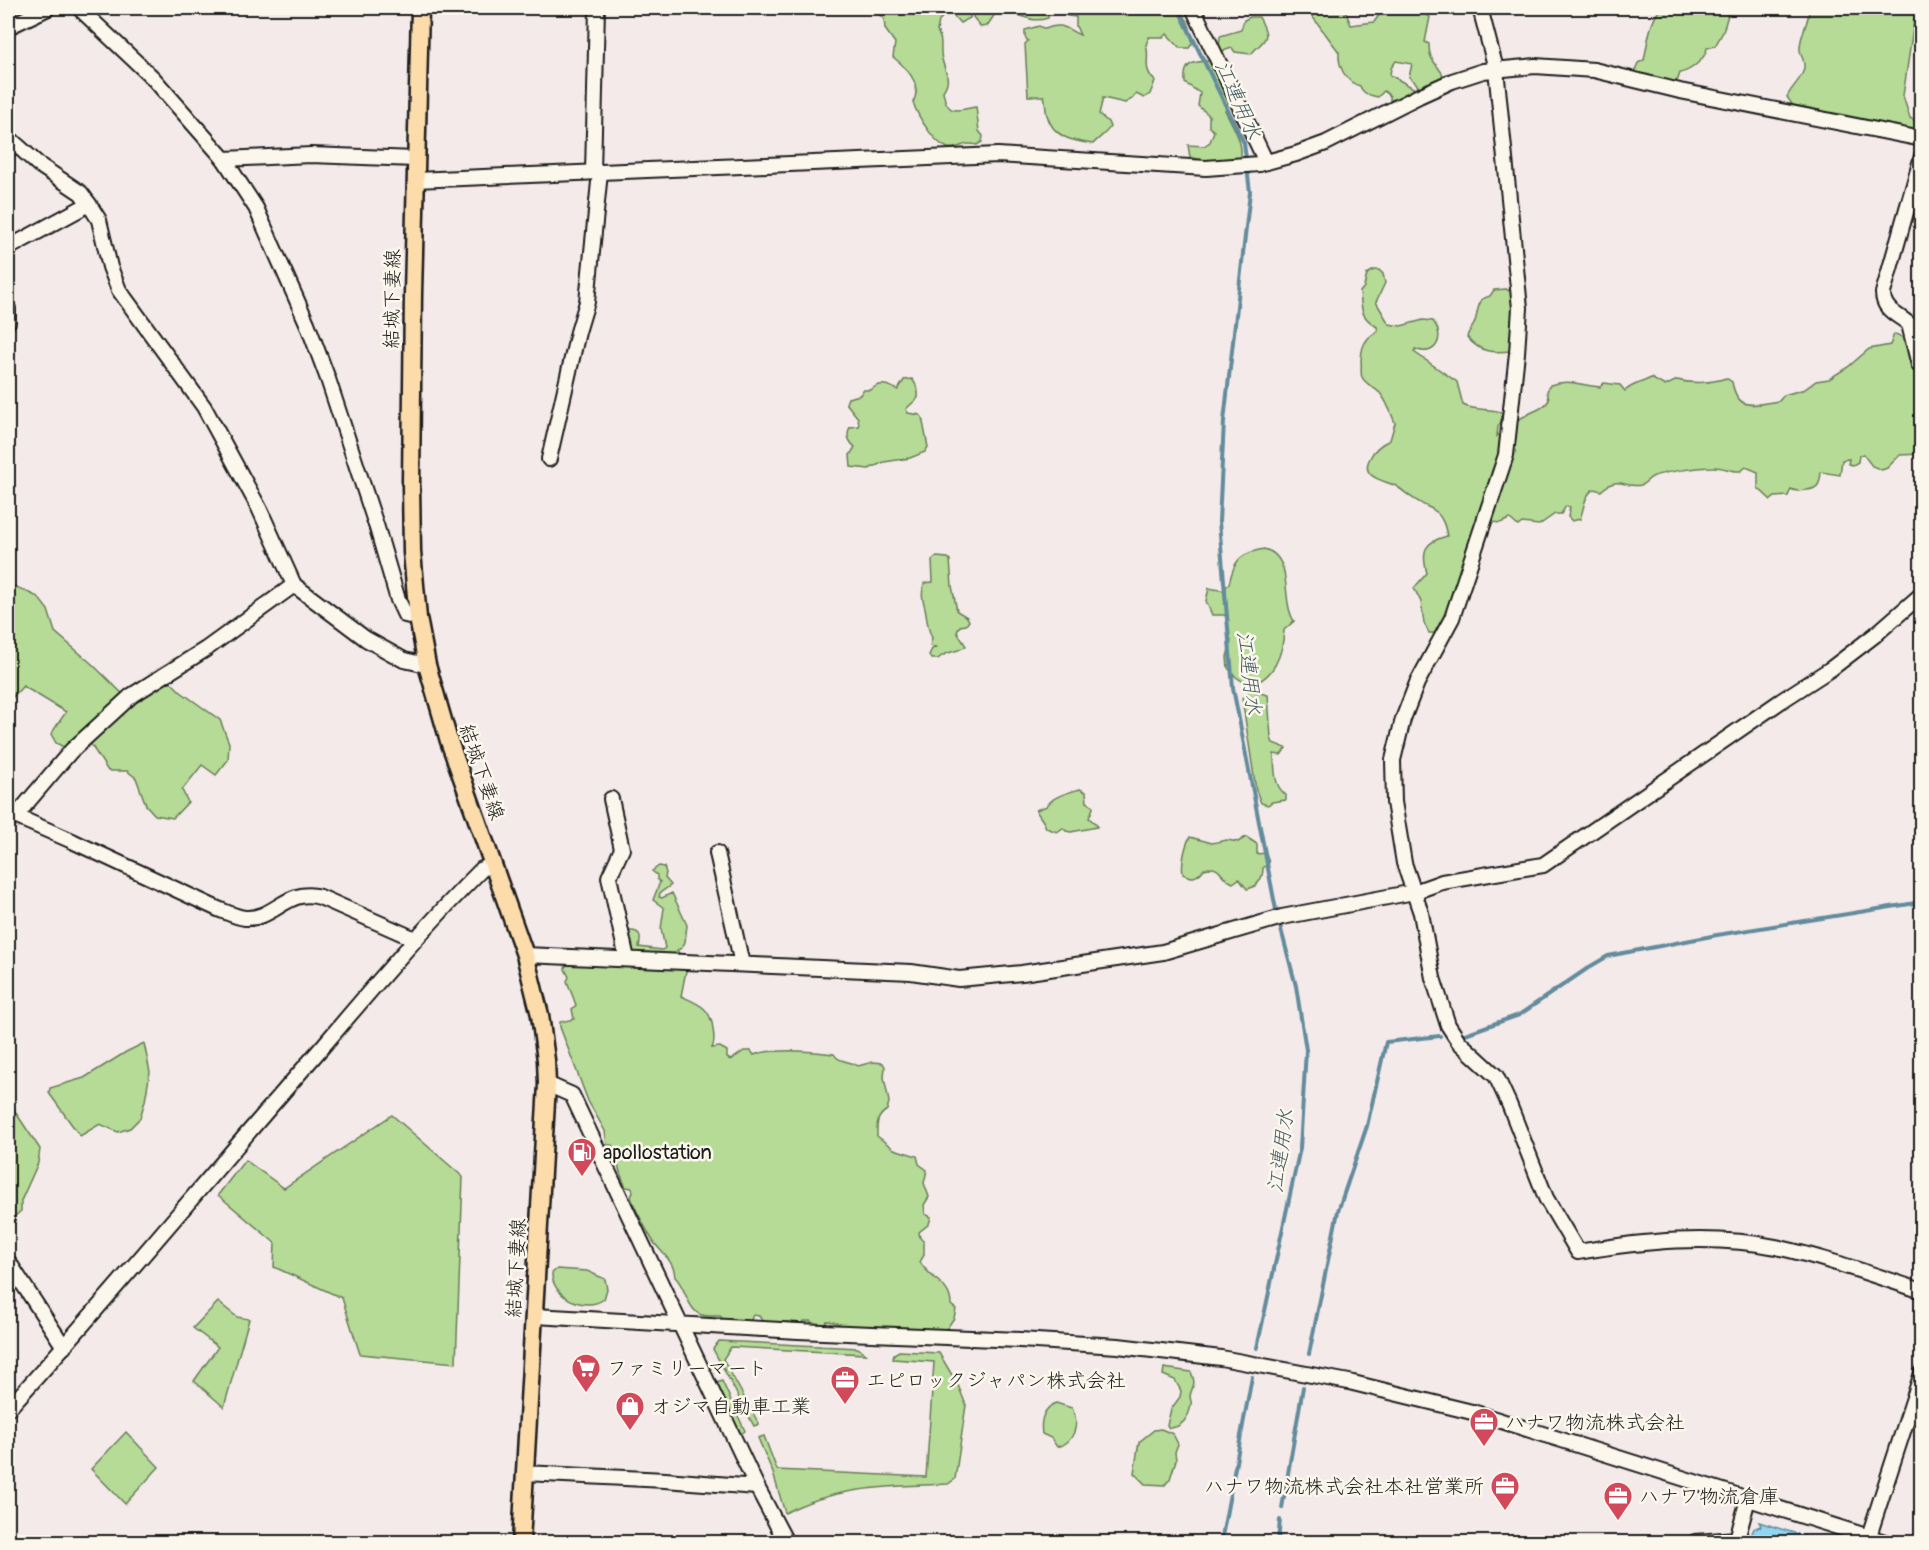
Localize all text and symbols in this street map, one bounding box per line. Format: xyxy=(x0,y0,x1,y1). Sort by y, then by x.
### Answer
water label: 江連用水 xyxy=(1209,56,1267,144)
street label: 結城下妻線 xyxy=(379,249,405,349)
water label: 江連用水 xyxy=(1230,630,1268,716)
street label: 結城下妻線 xyxy=(454,721,510,823)
water label: 江連用水 xyxy=(1262,1108,1300,1194)
fuel station icon: apollostation xyxy=(566,1136,598,1178)
place label: apollostation xyxy=(603,1140,712,1165)
street label: 結城下妻線 xyxy=(501,1217,531,1319)
supermarket icon: ファミリーマート xyxy=(570,1352,602,1394)
place label: ファミリーマート xyxy=(607,1356,767,1381)
office icon: エピロックジャパン株式会社 xyxy=(829,1364,861,1406)
place label: エピロックジャパン株式会社 xyxy=(866,1368,1126,1393)
shop icon: オジマ自動車工業 xyxy=(614,1390,646,1432)
place label: オジマ自動車工業 xyxy=(651,1394,811,1419)
office icon: ハナワ物流株式会社 xyxy=(1468,1406,1500,1448)
place label: ハナワ物流株式会社 xyxy=(1505,1410,1685,1435)
office icon: ハナワ物流株式会社本社営業所 xyxy=(1489,1470,1521,1512)
place label: ハナワ物流株式会社本社営業所 xyxy=(1204,1474,1484,1499)
office icon: ハナワ物流倉庫 xyxy=(1602,1480,1634,1522)
place label: ハナワ物流倉庫 xyxy=(1639,1484,1779,1509)

